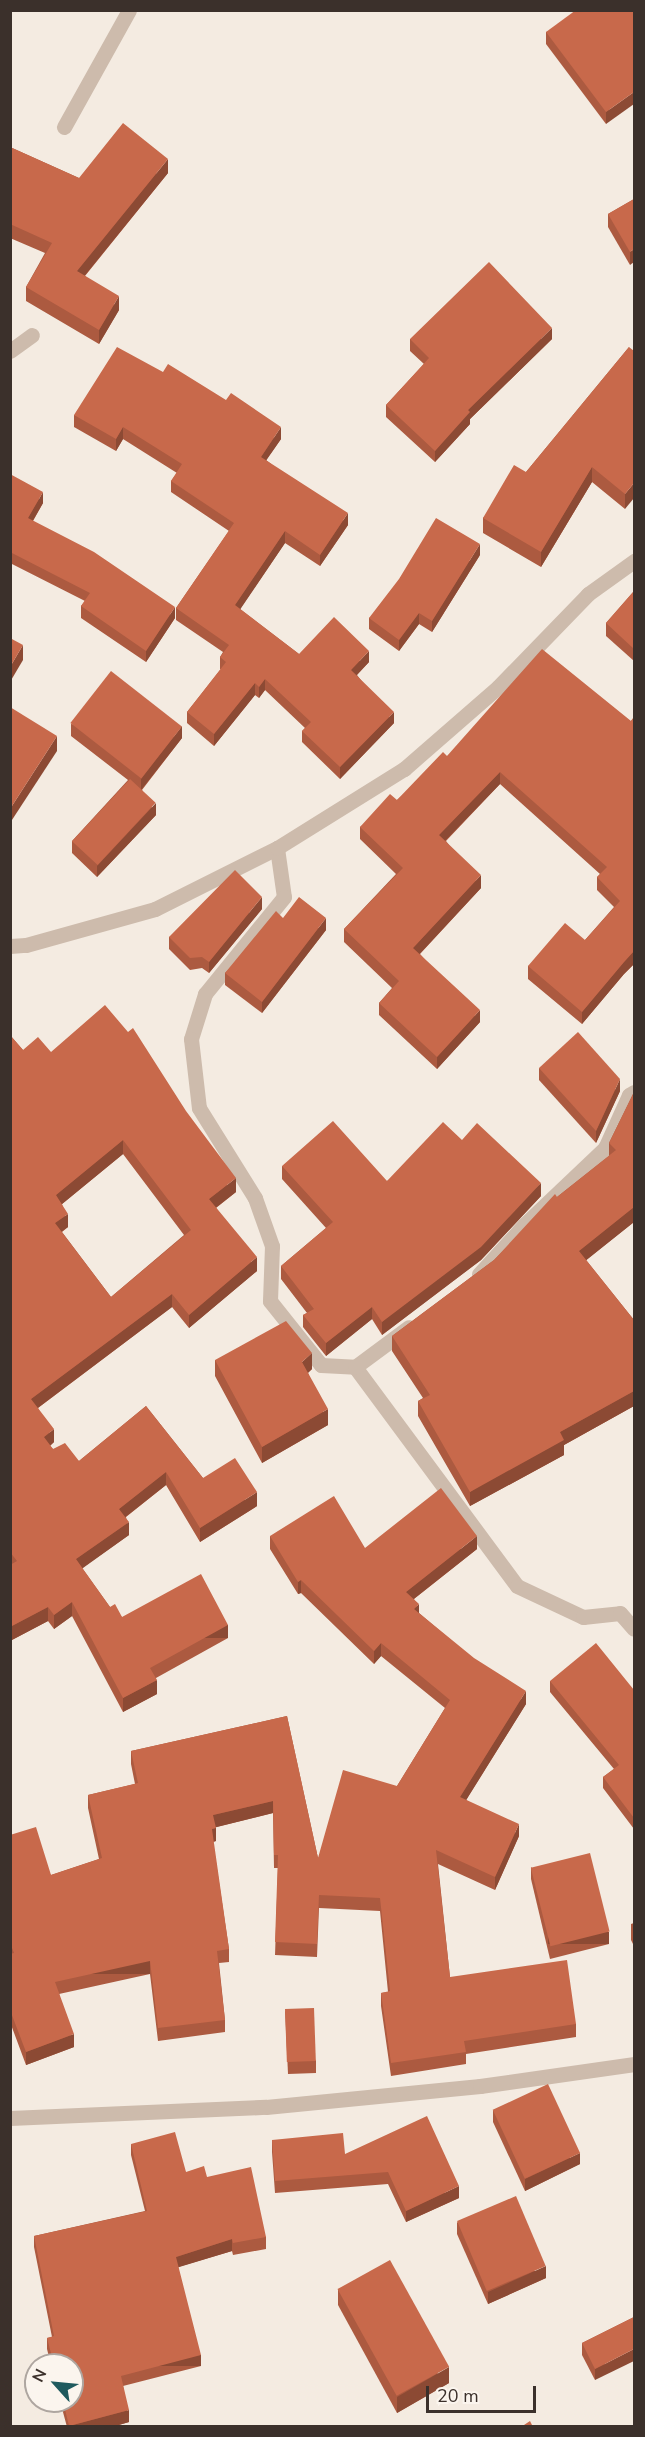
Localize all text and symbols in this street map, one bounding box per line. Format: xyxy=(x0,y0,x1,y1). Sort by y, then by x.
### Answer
north arrow xyxy=(24,2353,84,2413)
text: N xyxy=(27,2365,52,2386)
scale bar xyxy=(429,2374,538,2412)
text: 20 m xyxy=(437,2384,479,2408)

